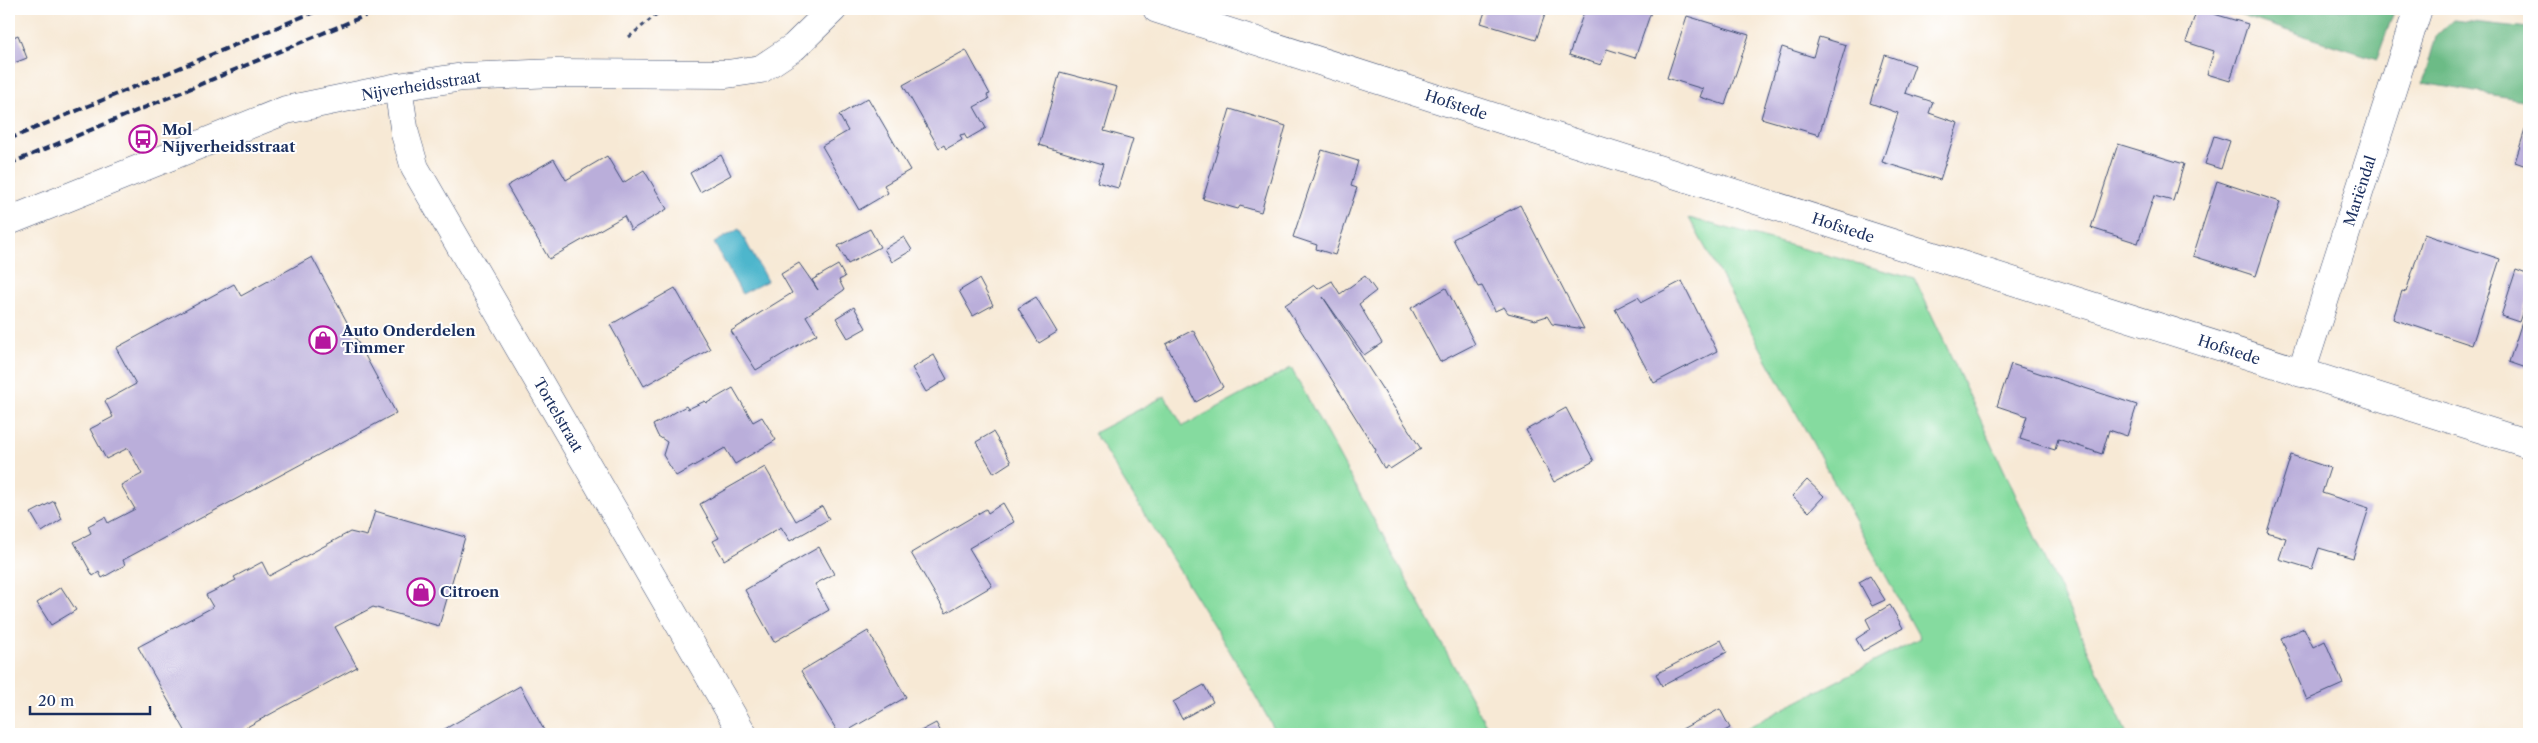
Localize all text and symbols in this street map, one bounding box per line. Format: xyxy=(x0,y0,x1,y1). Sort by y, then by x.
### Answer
street label: Nijverheidsstraat xyxy=(360,67,483,104)
street label: Hofstede xyxy=(1422,85,1490,124)
place label: Mol Nijverheidsstraat xyxy=(162,120,295,156)
bus stop icon: Mol Nijverheidsstraat xyxy=(128,124,158,154)
street label: Mariëndal xyxy=(2339,153,2380,229)
street label: Hofstede xyxy=(1809,208,1877,247)
place label: Auto Onderdelen Timmer xyxy=(341,321,476,357)
shop icon: Auto Onderdelen Timmer xyxy=(308,325,338,355)
street label: Hofstede xyxy=(2195,330,2263,369)
street label: Tortelstraat xyxy=(530,374,588,456)
shop icon: Citroen xyxy=(406,577,436,607)
place label: Citroen xyxy=(440,582,500,601)
scale bar xyxy=(30,683,150,715)
text: 20 m xyxy=(38,691,74,710)

